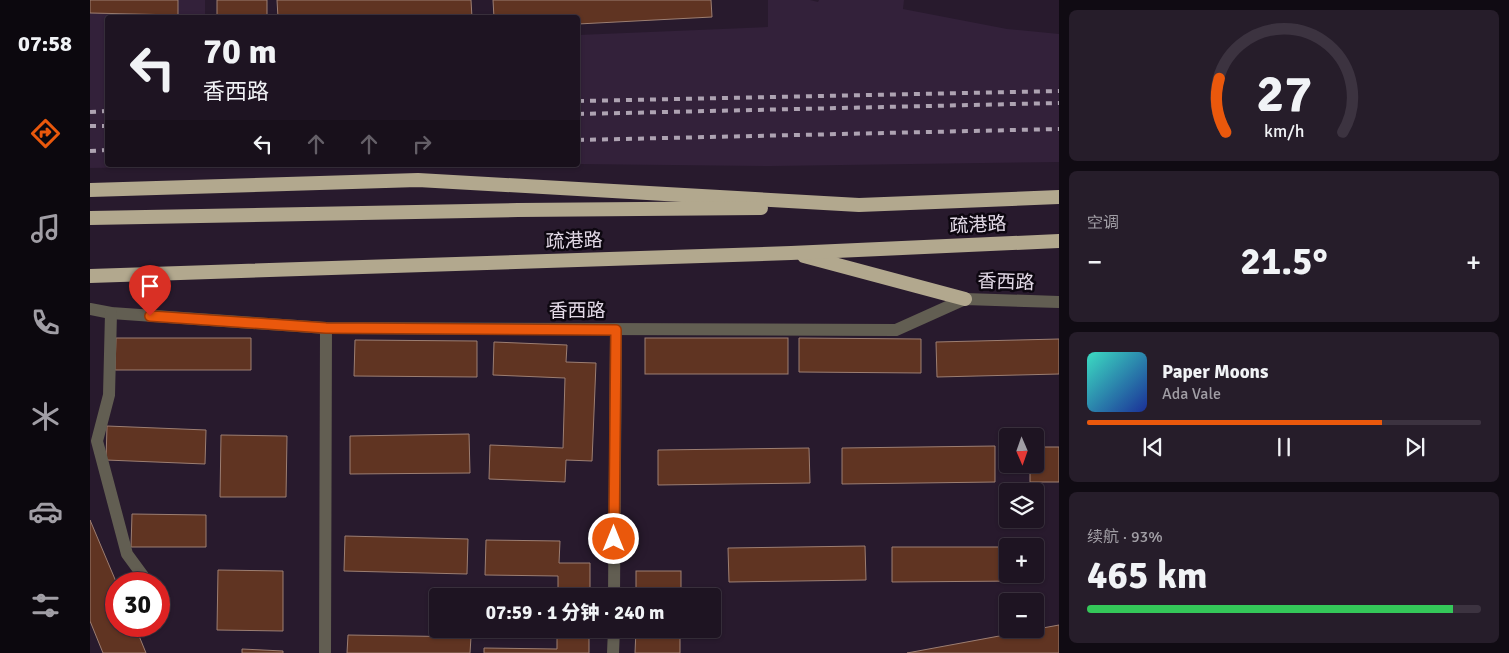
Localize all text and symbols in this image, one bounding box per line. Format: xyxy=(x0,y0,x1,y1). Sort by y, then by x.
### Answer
text: 07:58 xyxy=(18,30,72,57)
text: 70 m xyxy=(203,30,277,73)
icon: left xyxy=(120,35,185,100)
text: 27 xyxy=(1256,62,1312,126)
text: 香西路 xyxy=(203,78,269,105)
icon: directions xyxy=(28,116,63,151)
text: km/h xyxy=(1264,120,1304,142)
icon: left xyxy=(249,130,277,158)
icon: ahead xyxy=(302,130,330,158)
icon: ahead xyxy=(355,130,383,158)
icon: right xyxy=(408,130,436,158)
icon: music xyxy=(28,211,63,246)
street label: 疏港路 xyxy=(949,212,1007,238)
text: 空调 xyxy=(1087,213,1119,233)
street label: 疏港路 xyxy=(545,228,603,254)
text: 21.5° xyxy=(1240,238,1328,285)
text: − xyxy=(1087,245,1102,279)
text: + xyxy=(1466,245,1481,279)
pin xyxy=(129,265,171,316)
street label: 香西路 xyxy=(977,269,1035,295)
icon: arrive xyxy=(136,272,164,300)
street label: 香西路 xyxy=(548,299,606,323)
icon: phone xyxy=(28,305,63,340)
text: Paper Moons xyxy=(1162,360,1268,384)
text: Ada Vale xyxy=(1162,384,1221,404)
icon: climate xyxy=(28,399,63,434)
north arrow xyxy=(999,428,1044,472)
map controls xyxy=(999,428,1044,638)
icon: previous xyxy=(1139,433,1167,461)
icon: pause xyxy=(1270,433,1298,461)
icon: next xyxy=(1401,433,1429,461)
button: layers xyxy=(999,483,1044,528)
icon: car xyxy=(28,494,63,529)
position arrow xyxy=(587,512,639,564)
text: 续航 · 93% xyxy=(1087,527,1163,547)
button: + xyxy=(999,538,1044,583)
text: 465 km xyxy=(1087,552,1208,599)
speed limit sign: 30 xyxy=(105,572,170,637)
icon: filters xyxy=(28,588,63,623)
button: − xyxy=(999,593,1044,638)
text: 07:59 · 1 分钟 · 240 m xyxy=(486,601,664,625)

